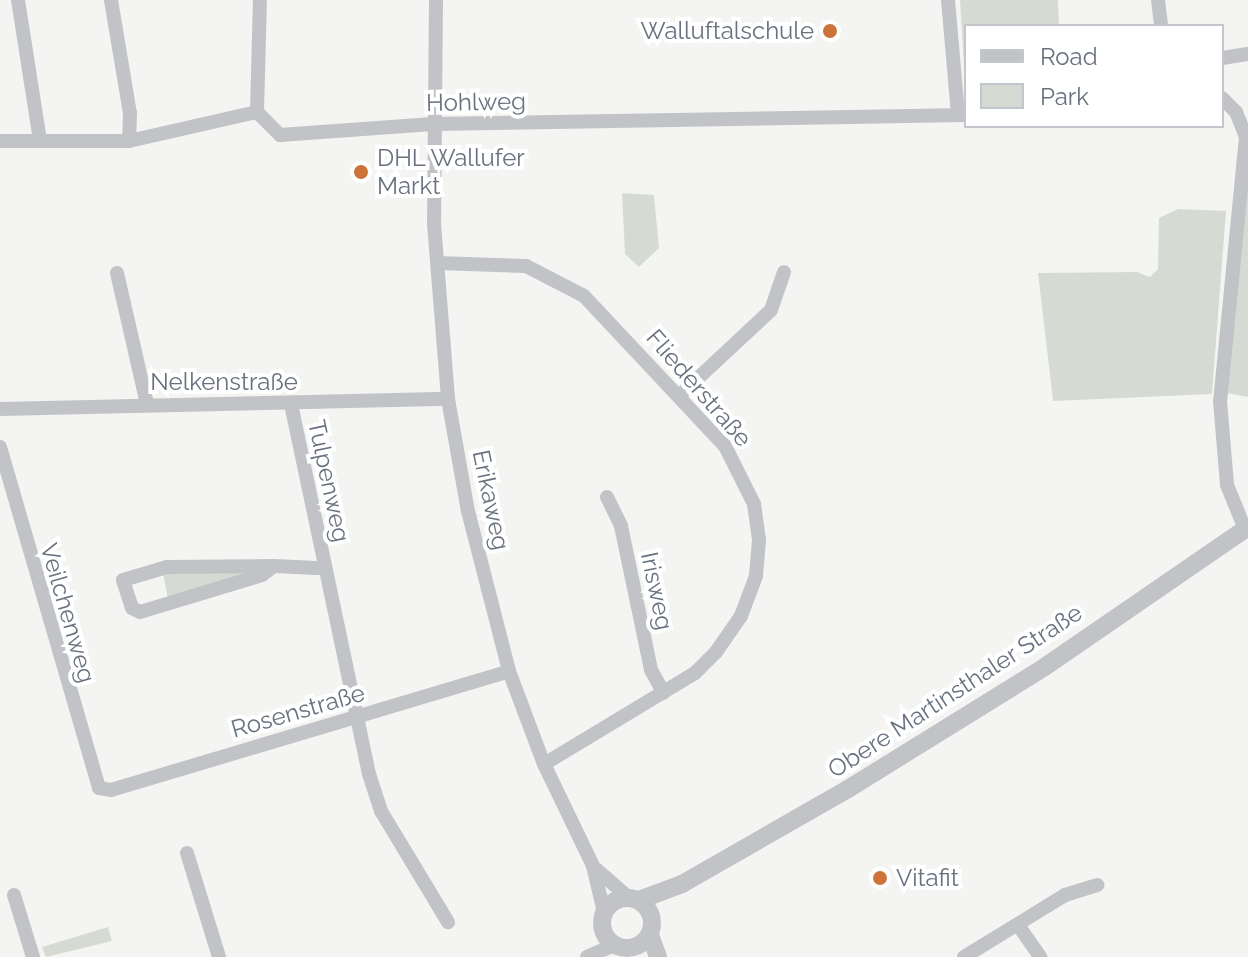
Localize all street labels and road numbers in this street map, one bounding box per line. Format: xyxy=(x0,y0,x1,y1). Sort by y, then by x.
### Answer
street label: Hohlweg xyxy=(426,87,526,117)
street label: Fliederstraße xyxy=(640,324,758,452)
street label: Nelkenstraße xyxy=(150,368,298,396)
street label: Tulpenweg xyxy=(302,417,356,545)
street label: Erikaweg xyxy=(466,447,516,553)
street label: Veilchenweg xyxy=(34,540,102,686)
street label: Irisweg xyxy=(635,549,679,633)
street label: Obere Martinsthaler Straße xyxy=(822,598,1088,784)
street label: Rosenstraße xyxy=(228,678,368,744)

